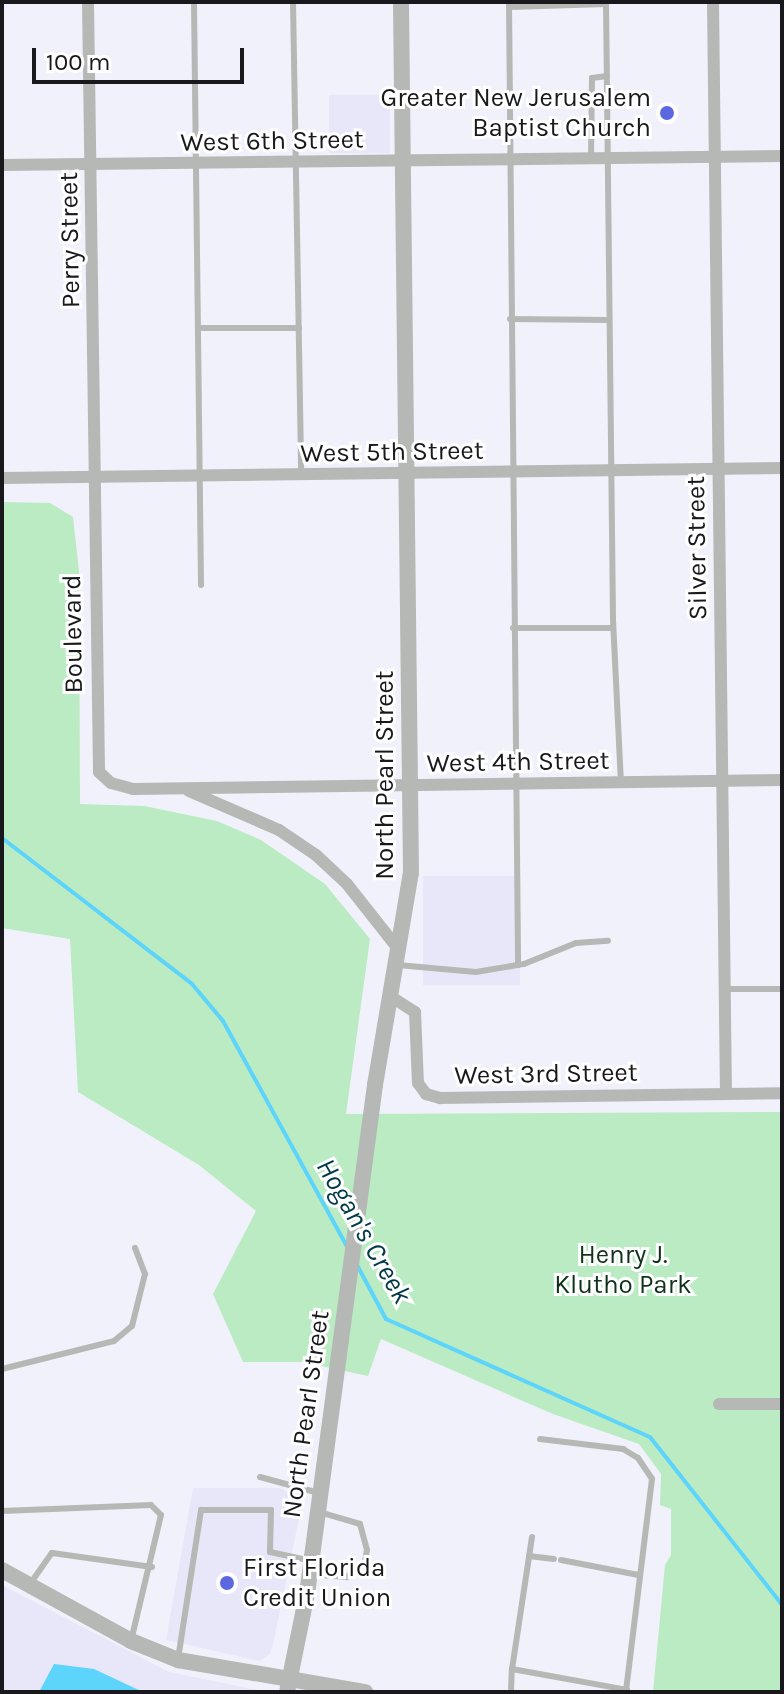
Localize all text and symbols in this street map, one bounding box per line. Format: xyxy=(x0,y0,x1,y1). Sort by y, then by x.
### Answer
scale bar xyxy=(36,32,248,82)
text: 100 m xyxy=(46,48,111,76)
place label: Greater New Jerusalem Baptist Church xyxy=(380,82,651,144)
marker: Greater New Jerusalem Baptist Church xyxy=(658,104,676,122)
street label: West 6th Street xyxy=(180,124,364,158)
street label: Perry Street xyxy=(53,172,87,308)
street label: West 5th Street xyxy=(300,435,484,469)
street label: Silver Street xyxy=(680,476,714,620)
street label: Boulevard xyxy=(56,574,90,694)
street label: North Pearl Street xyxy=(369,670,401,880)
street label: West 4th Street xyxy=(426,745,610,779)
street label: West 3rd Street xyxy=(454,1057,638,1091)
water label: Hogan's Creek xyxy=(309,1152,419,1310)
park label: Henry J. Klutho Park xyxy=(554,1239,692,1300)
street label: North Pearl Street xyxy=(276,1308,336,1520)
place label: First Florida Credit Union xyxy=(243,1552,391,1614)
marker: First Florida Credit Union xyxy=(218,1574,236,1592)

